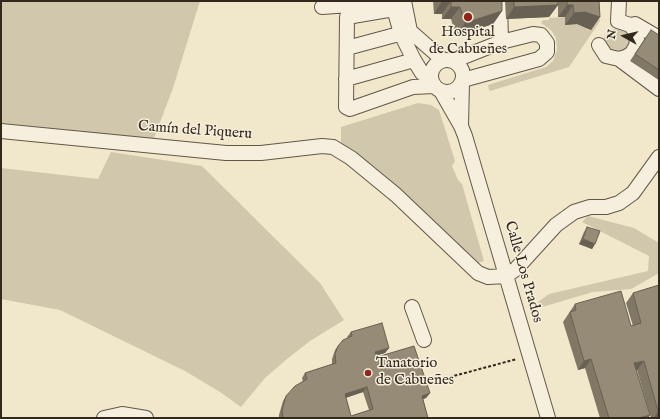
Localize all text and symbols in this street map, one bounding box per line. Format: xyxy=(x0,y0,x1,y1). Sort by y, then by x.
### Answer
marker: Hospital de Cabueñes xyxy=(462,11,474,23)
north arrow xyxy=(604,16,644,56)
place label: Hospital de Cabueñes xyxy=(429,24,507,59)
text: N xyxy=(605,29,620,40)
street label: Camín del Piqueru xyxy=(137,118,253,144)
street label: Calle Los Prados xyxy=(500,219,546,325)
place label: Tanatorio de Cabueñes xyxy=(376,355,454,390)
marker: Tanatorio de Cabueñes xyxy=(363,368,373,378)

